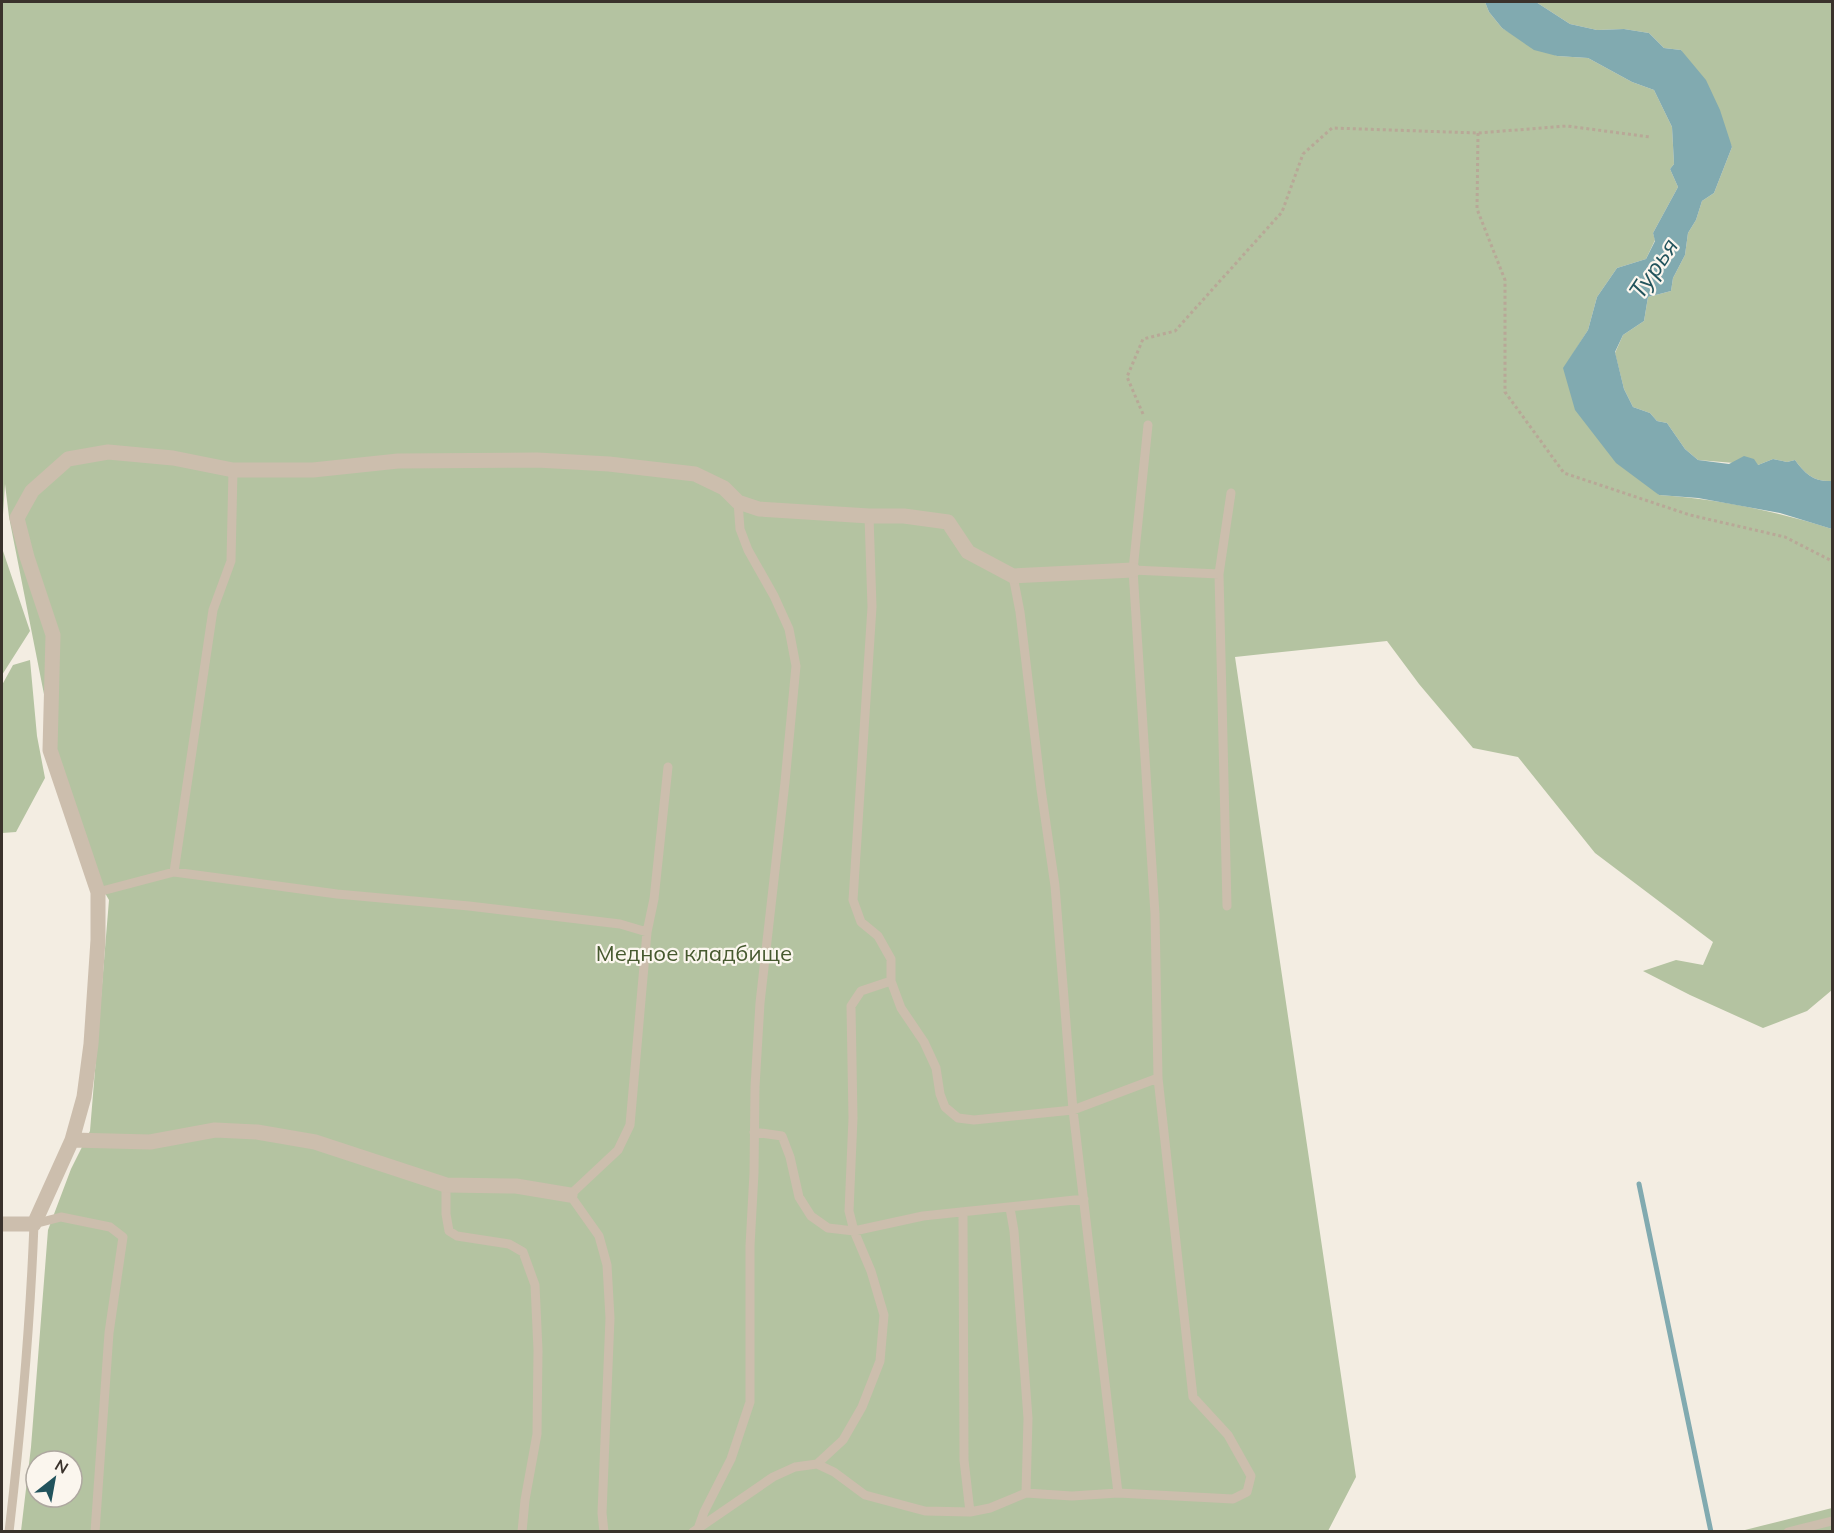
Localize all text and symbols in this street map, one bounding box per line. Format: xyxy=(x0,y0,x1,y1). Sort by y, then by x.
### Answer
water label: Турья xyxy=(1622,232,1684,304)
park label: Медное кладбище xyxy=(596,939,792,967)
north arrow xyxy=(24,1449,84,1509)
text: N xyxy=(51,1454,72,1478)

